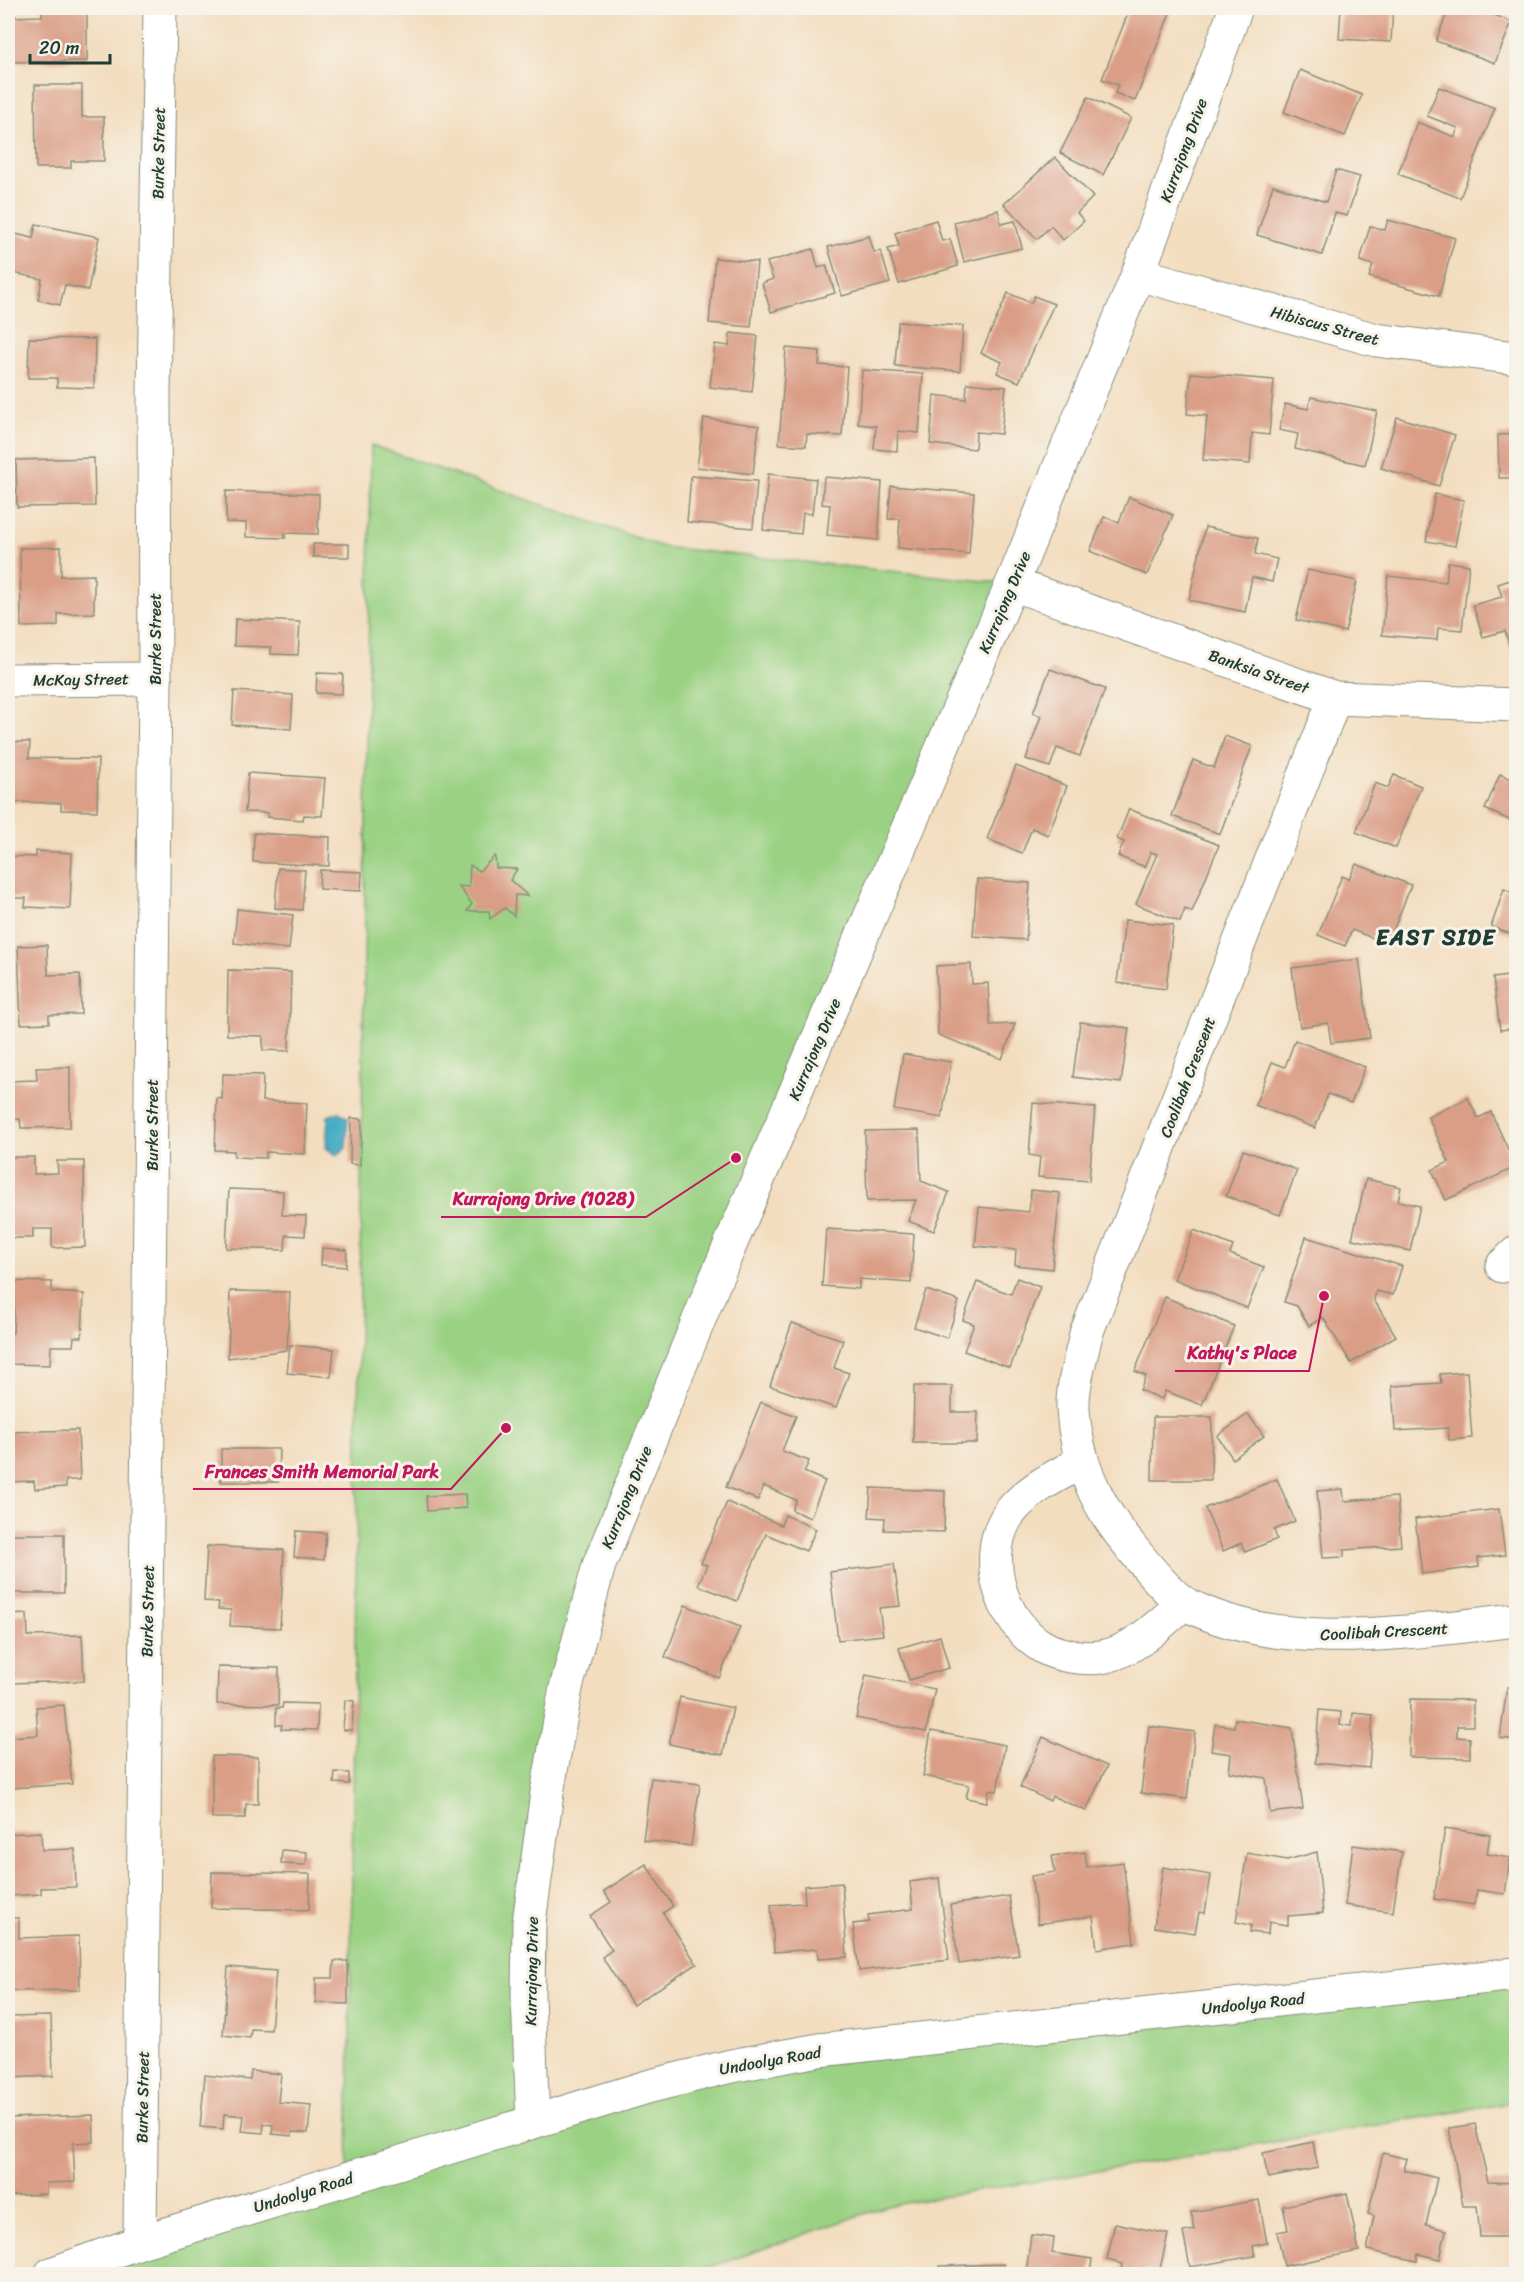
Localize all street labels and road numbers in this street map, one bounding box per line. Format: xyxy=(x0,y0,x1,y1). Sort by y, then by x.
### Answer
street label: Kurrajong Drive xyxy=(1151,94,1216,206)
street label: Burke Street xyxy=(143,107,174,199)
street label: Hibiscus Street xyxy=(1267,297,1382,354)
street label: Kurrajong Drive xyxy=(970,546,1039,658)
street label: Burke Street xyxy=(141,593,170,685)
street label: Banksia Street xyxy=(1205,641,1314,702)
street label: McKay Street xyxy=(33,664,129,695)
street label: Kurrajong Drive xyxy=(780,993,849,1105)
street label: Coolibah Crescent xyxy=(1151,1012,1224,1142)
street label: Burke Street xyxy=(138,1079,167,1171)
street label: Kurrajong Drive xyxy=(593,1441,660,1553)
street label: Burke Street xyxy=(132,1565,163,1657)
street label: Coolibah Crescent xyxy=(1319,1614,1449,1649)
street label: Kurrajong Drive xyxy=(516,1916,547,2026)
street label: Undoolya Road xyxy=(1200,1984,1307,2023)
street label: Undoolya Road xyxy=(717,2037,825,2084)
street label: Burke Street xyxy=(127,2051,158,2143)
street label: Undoolya Road xyxy=(250,2163,358,2221)

